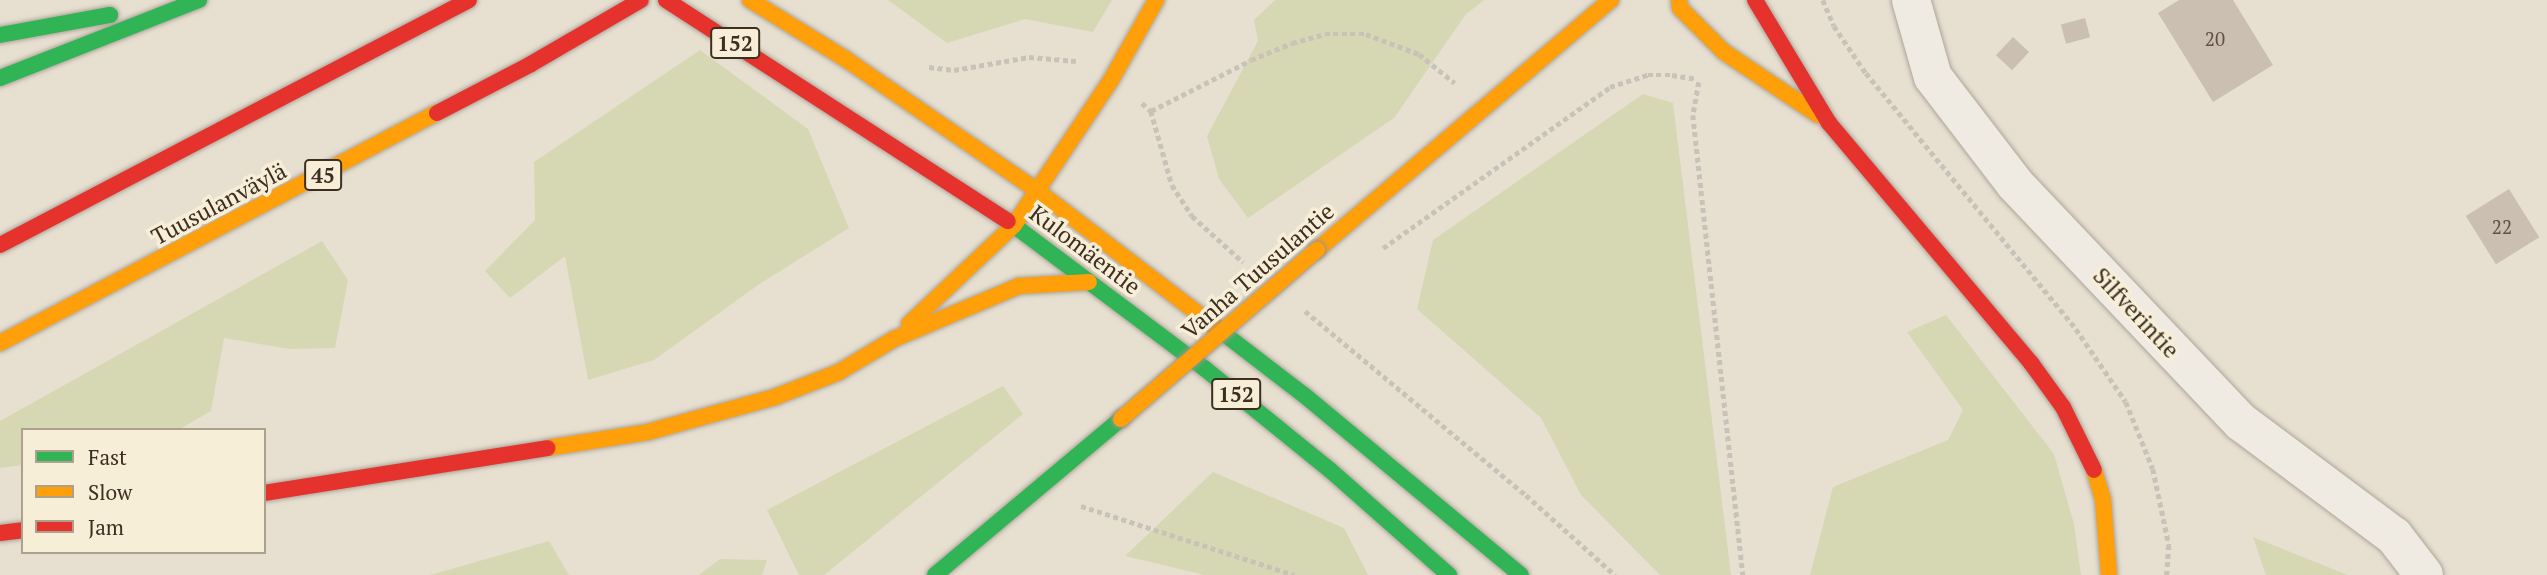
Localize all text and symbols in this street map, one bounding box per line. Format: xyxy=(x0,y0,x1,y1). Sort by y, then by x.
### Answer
road number: 152 xyxy=(709,26,761,60)
house number: 20 xyxy=(2205,28,2225,50)
street label: Tuusulanväylä xyxy=(147,157,291,251)
road number: 45 xyxy=(304,158,342,192)
street label: Vanha Tuusulantie xyxy=(1176,198,1340,344)
street label: Kulomäentie xyxy=(1024,199,1146,301)
house number: 22 xyxy=(2492,216,2512,238)
street label: Silfverintie xyxy=(2087,262,2185,364)
road number: 152 xyxy=(1210,376,1262,412)
legend xyxy=(21,428,266,554)
text: Fast xyxy=(88,443,127,471)
text: Slow xyxy=(88,478,132,506)
text: Jam xyxy=(88,513,124,541)

